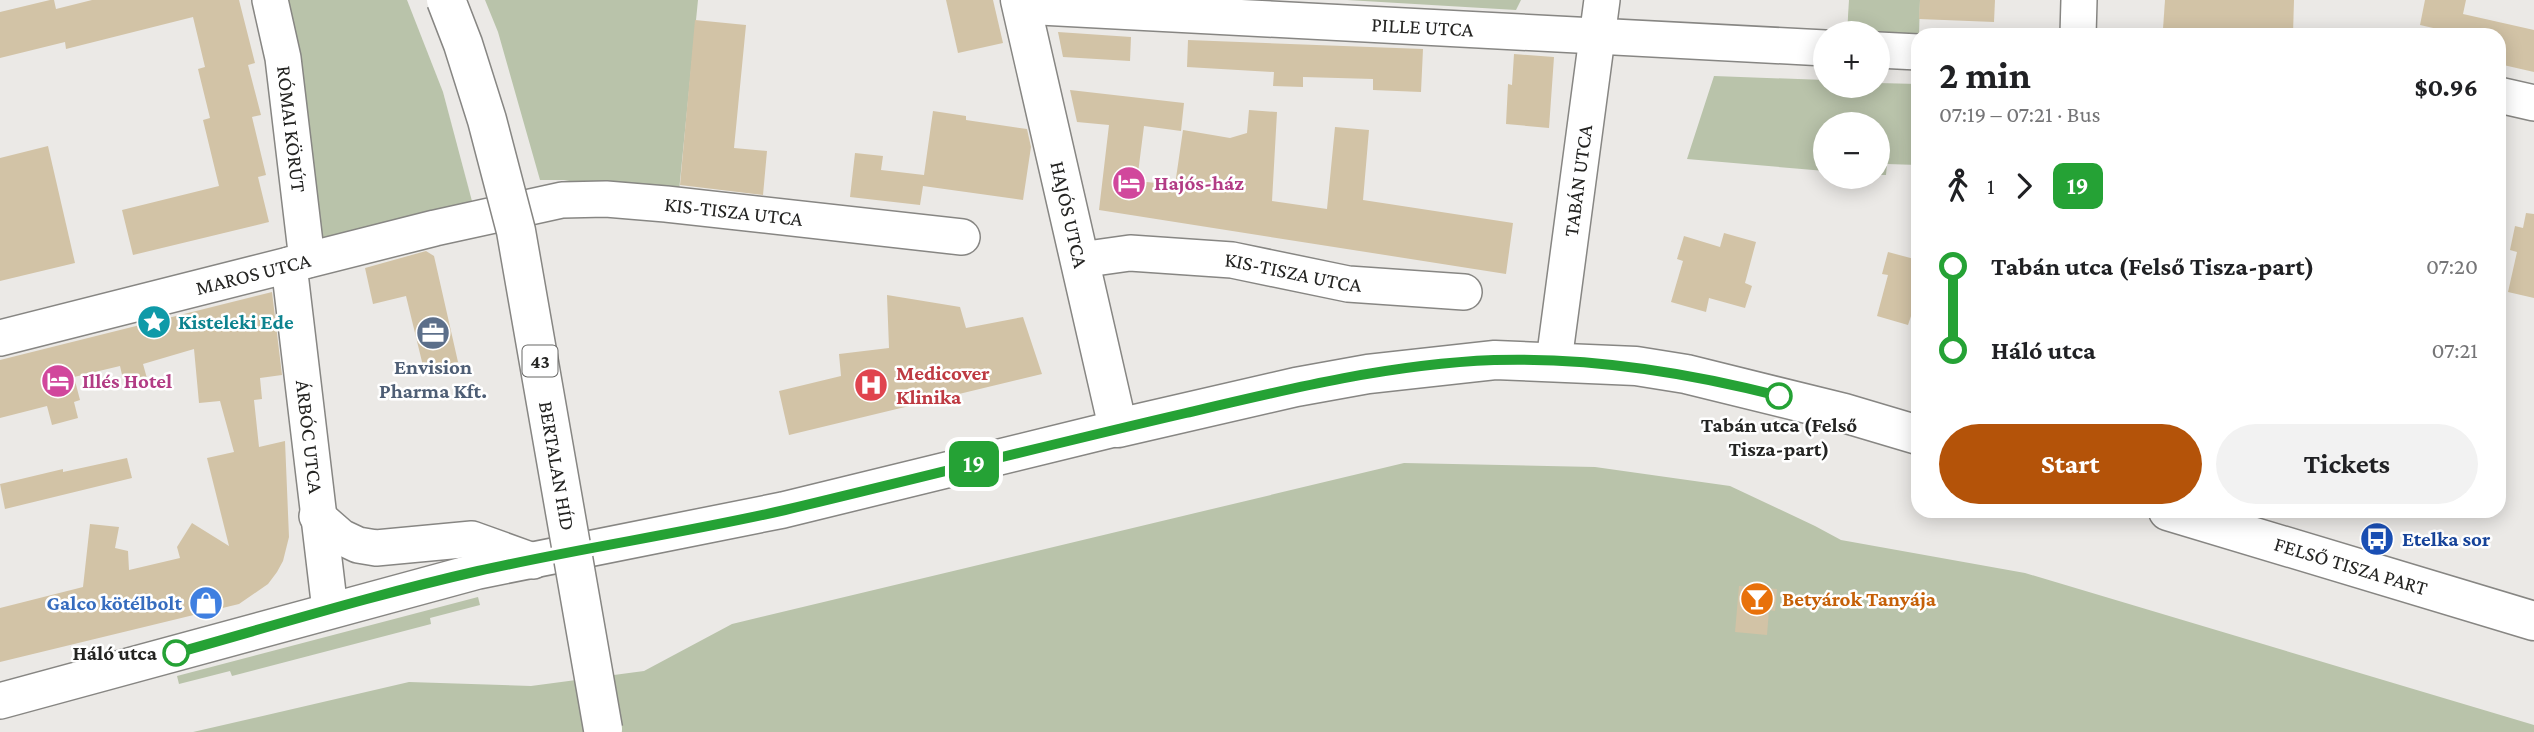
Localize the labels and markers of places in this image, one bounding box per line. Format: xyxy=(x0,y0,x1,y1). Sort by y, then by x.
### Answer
hotel icon: Hajós-ház xyxy=(1110,164,1148,202)
place label: Hajós-ház xyxy=(1154,171,1244,195)
place icon: Kisteleki Ede xyxy=(135,303,173,341)
place label: Kisteleki Ede xyxy=(178,310,294,334)
office icon: Envision Pharma Kft. xyxy=(414,314,452,352)
place label: Envision Pharma Kft. xyxy=(379,355,487,403)
place label: Medicover Klinika xyxy=(896,361,990,409)
hotel icon: Illés Hotel xyxy=(39,362,77,400)
hospital icon: Medicover Klinika xyxy=(852,366,890,404)
place label: Illés Hotel xyxy=(82,369,172,393)
marker: Tabán utca (Felső Tisza-part) xyxy=(1766,383,1792,409)
place label: Tabán utca (Felső Tisza-part) xyxy=(1701,413,1857,461)
bus stop icon: Etelka sor xyxy=(2358,520,2396,558)
place label: Etelka sor xyxy=(2402,527,2491,551)
bar icon: Betyárok Tanyája xyxy=(1738,580,1776,618)
shop icon: Galco kötélbolt xyxy=(187,584,225,622)
place label: Betyárok Tanyája xyxy=(1782,587,1937,611)
place label: Galco kötélbolt xyxy=(47,591,182,615)
marker: Háló utca xyxy=(163,640,189,666)
place label: Háló utca xyxy=(72,641,158,665)

